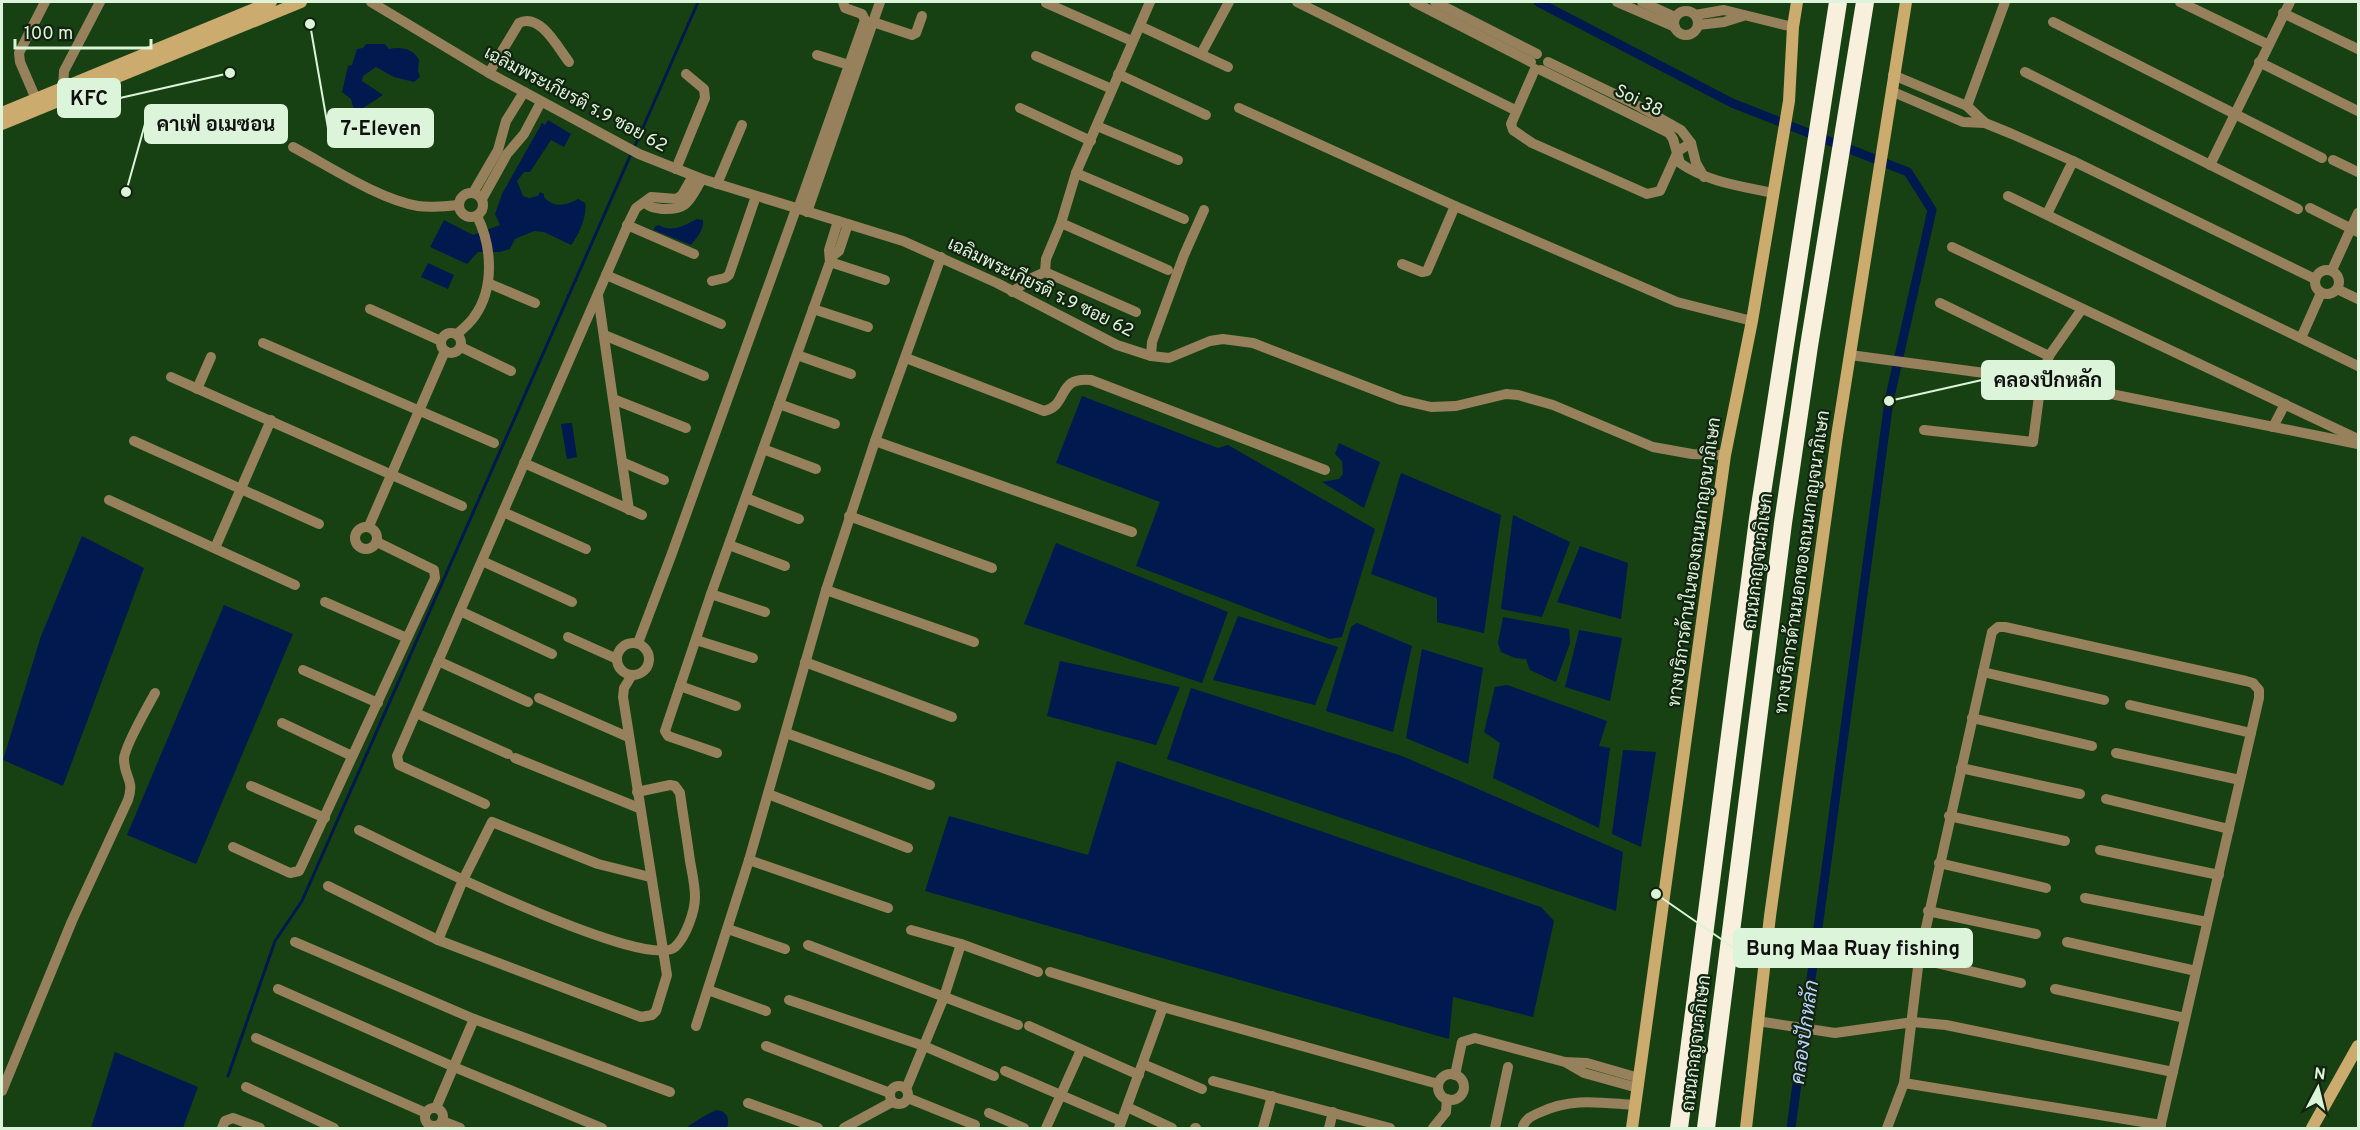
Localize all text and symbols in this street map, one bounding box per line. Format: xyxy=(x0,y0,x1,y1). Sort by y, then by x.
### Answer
scale bar xyxy=(15,12,152,50)
text: 100 m xyxy=(24,23,73,46)
street label: เฉลิมพระเกียรติ ร.9 ซอย 62 xyxy=(480,40,672,158)
callout: KFC xyxy=(58,79,120,117)
street label: Soi 38 xyxy=(1610,80,1666,123)
text: KFC xyxy=(70,87,108,113)
callout: คาเฟ่ อเมซอน xyxy=(145,105,287,143)
callout: 7-Eleven xyxy=(328,109,433,147)
text: คาเฟ่ อเมซอน xyxy=(157,113,275,139)
text: 7-Eleven xyxy=(341,117,421,143)
street label: เฉลิมพระเกียรติ ร.9 ซอย 62 xyxy=(943,231,1139,343)
callout: คลองปักหลัก xyxy=(1982,361,2114,399)
text: คลองปักหลัก xyxy=(1994,367,2102,395)
street label: ทางบริการด้านนอกของถนนกาญจนาภิเษก xyxy=(1769,409,1836,716)
street label: ทางบริการด้านในของถนนกาญจนาภิเษก xyxy=(1661,415,1727,709)
street label: ถนนกาญจนาภิเษก xyxy=(1739,492,1779,631)
callout: Bung Maa Ruay fishing xyxy=(1734,929,1972,967)
text: Bung Maa Ruay fishing xyxy=(1746,937,1960,963)
street label: ถนนกาญจนาภิเษก xyxy=(1677,974,1717,1113)
water label: คลองปักหลัก xyxy=(1785,978,1826,1086)
north arrow xyxy=(2288,1058,2348,1118)
text: N xyxy=(2313,1064,2327,1086)

